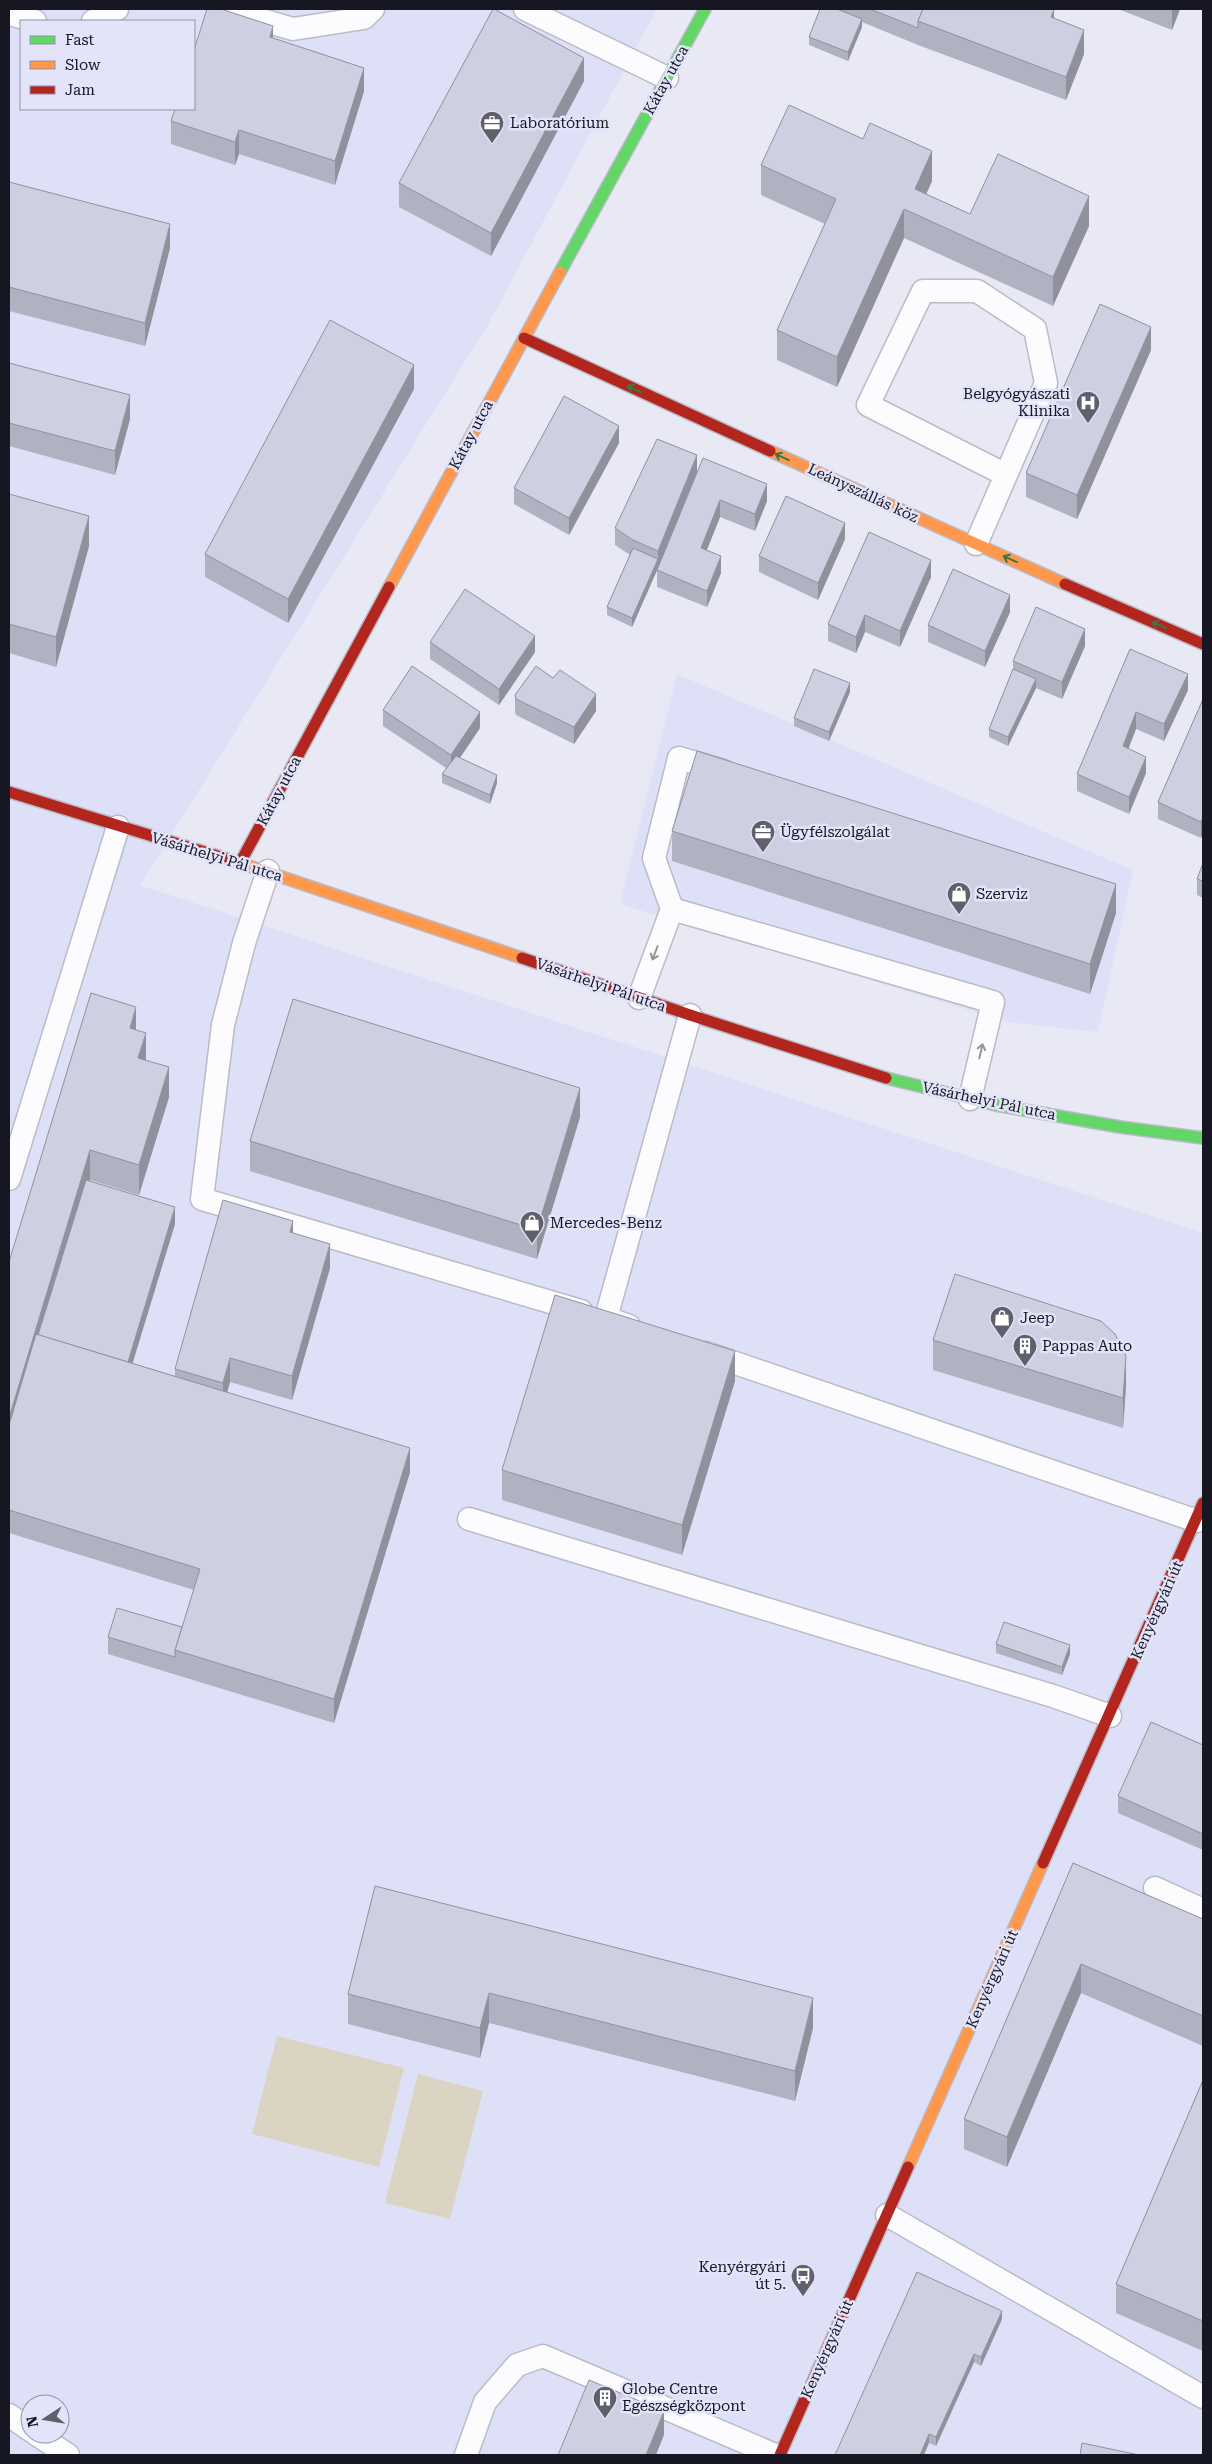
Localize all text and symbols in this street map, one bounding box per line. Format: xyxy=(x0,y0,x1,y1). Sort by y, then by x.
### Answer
legend xyxy=(20,20,195,110)
text: Fast xyxy=(65,31,95,49)
street label: Kátay utca xyxy=(640,42,692,118)
text: Slow xyxy=(65,56,101,74)
text: Jam xyxy=(65,81,95,99)
office icon: Laboratórium xyxy=(479,110,505,144)
place label: Laboratórium xyxy=(510,114,609,132)
one-way arrow xyxy=(627,383,642,393)
place label: Belgyógyászati Klinika xyxy=(963,385,1070,420)
hospital icon: Belgyógyászati Klinika xyxy=(1075,390,1101,424)
street label: Kátay utca xyxy=(445,397,497,473)
one-way arrow xyxy=(775,451,790,461)
street label: Leányszállás köz xyxy=(805,460,921,526)
one-way arrow xyxy=(1003,553,1018,563)
one-way arrow xyxy=(1152,619,1167,629)
street label: Kátay utca xyxy=(253,753,305,829)
office icon: Ügyfélszolgálat xyxy=(750,819,776,853)
place label: Ügyfélszolgálat xyxy=(780,823,890,841)
street label: Vásárhelyi Pál utca xyxy=(149,829,285,885)
shop icon: Szerviz xyxy=(946,881,972,915)
place label: Szerviz xyxy=(976,885,1028,903)
one-way arrow xyxy=(650,945,659,961)
street label: Vásárhelyi Pál utca xyxy=(534,954,668,1016)
one-way arrow xyxy=(977,1044,986,1060)
street label: Vásárhelyi Pál utca xyxy=(921,1078,1057,1124)
shop icon: Mercedes-Benz xyxy=(519,1210,545,1244)
place label: Mercedes-Benz xyxy=(550,1214,662,1232)
shop icon: Jeep xyxy=(989,1305,1015,1339)
place label: Jeep xyxy=(1020,1309,1055,1327)
building icon: Pappas Auto xyxy=(1012,1333,1038,1367)
place label: Pappas Auto xyxy=(1042,1337,1132,1355)
street label: Kenyérgyári út xyxy=(1127,1557,1187,1662)
street label: Kenyérgyári út xyxy=(962,1926,1022,2031)
place label: Kenyérgyári út 5. xyxy=(699,2258,786,2293)
bus stop icon: Kenyérgyári út 5. xyxy=(790,2263,816,2297)
street label: Kenyérgyári út xyxy=(797,2296,857,2401)
place label: Globe Centre Egészségközpont xyxy=(622,2380,746,2415)
building icon: Globe Centre Egészségközpont xyxy=(592,2385,618,2419)
north arrow xyxy=(20,2394,70,2444)
text: N xyxy=(23,2415,41,2429)

